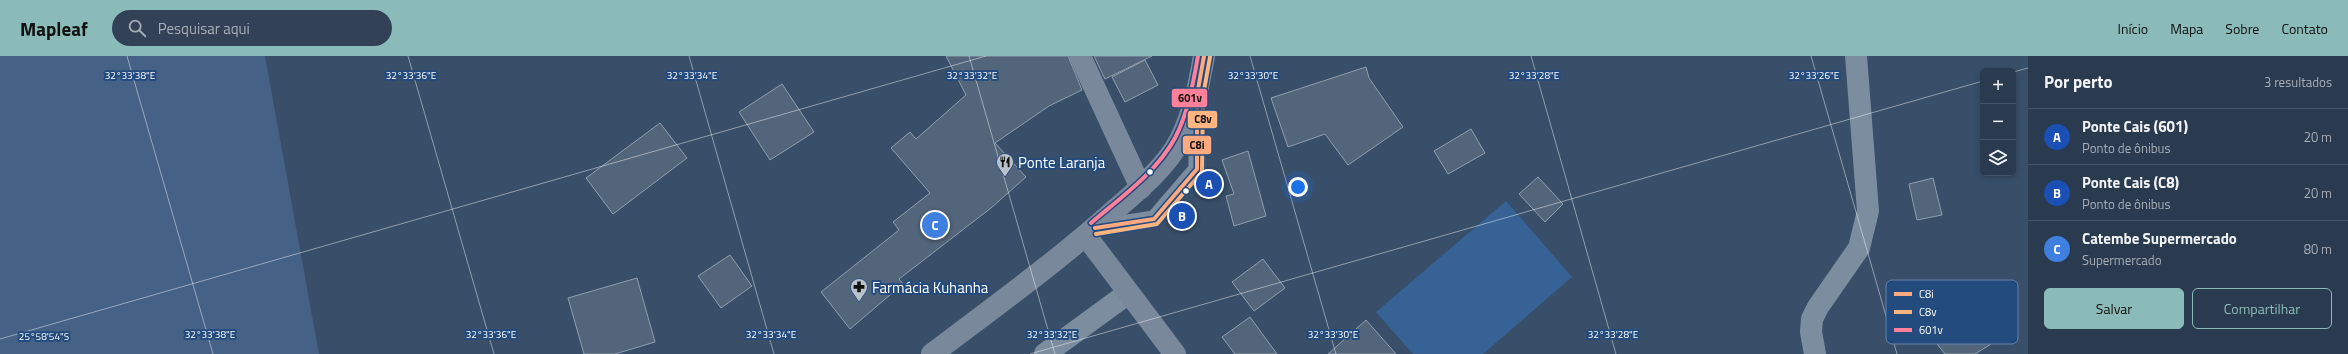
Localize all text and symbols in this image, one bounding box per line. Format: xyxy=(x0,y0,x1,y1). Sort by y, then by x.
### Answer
search box xyxy=(112,10,392,46)
text: Mapleaf xyxy=(20,14,88,43)
icon: search xyxy=(126,17,148,39)
text: Pesquisar aqui xyxy=(158,17,250,40)
text: Início xyxy=(2118,18,2148,39)
text: Mapa xyxy=(2170,18,2203,39)
text: Sobre xyxy=(2225,18,2259,39)
text: Contato xyxy=(2281,18,2328,39)
text: 32°33'38"E xyxy=(105,68,156,83)
text: 32°33'36"E xyxy=(386,68,437,83)
text: 32°33'34"E xyxy=(667,68,718,83)
text: 32°33'32"E xyxy=(947,68,998,83)
text: 32°33'30"E xyxy=(1228,68,1279,83)
text: 32°33'28"E xyxy=(1509,68,1560,83)
text: 32°33'26"E xyxy=(1789,68,1840,83)
map controls xyxy=(1980,68,2016,176)
button: + xyxy=(1980,68,2016,104)
text: Por perto xyxy=(2044,69,2113,95)
text: 3 resultados xyxy=(2264,72,2332,92)
line badge: 601v xyxy=(1171,88,1208,108)
text: 601v xyxy=(1178,90,1202,106)
button: − xyxy=(1980,104,2016,140)
line badge: C8v xyxy=(1187,110,1218,129)
text: C8v xyxy=(1194,111,1212,127)
text: Ponte Cais (601) xyxy=(2082,115,2188,138)
text: A xyxy=(2053,127,2061,147)
text: 20 m xyxy=(2304,127,2332,147)
line badge: C8i xyxy=(1182,135,1212,155)
text: C8i xyxy=(1190,137,1205,153)
text: Ponto de ônibus xyxy=(2082,138,2171,158)
button: layers xyxy=(1980,140,2016,176)
place label: Ponte Laranja xyxy=(1018,151,1106,174)
restaurant icon: Ponte Laranja xyxy=(995,152,1015,177)
unlabelled marker xyxy=(1145,167,1155,177)
pin: A xyxy=(1196,169,1222,199)
text: Ponte Cais (C8) xyxy=(2082,171,2179,194)
your location xyxy=(1288,177,1308,197)
text: B xyxy=(2053,183,2061,203)
text: 20 m xyxy=(2304,183,2332,203)
unlabelled marker xyxy=(1181,186,1191,196)
text: Ponto de ônibus xyxy=(2082,194,2171,214)
pin: B xyxy=(1169,201,1195,231)
pin: C xyxy=(922,210,948,240)
text: Catembe Supermercado xyxy=(2082,227,2237,250)
text: C xyxy=(2053,239,2061,259)
text: 80 m xyxy=(2304,239,2332,259)
text: Supermercado xyxy=(2082,250,2162,270)
place label: Farmácia Kuhanha xyxy=(872,276,989,299)
pharmacy icon: Farmácia Kuhanha xyxy=(849,277,869,302)
legend xyxy=(1886,280,2018,344)
text: C8i xyxy=(1919,286,1934,302)
button: Salvar xyxy=(2044,288,2184,329)
button: Compartilhar xyxy=(2192,288,2332,329)
text: C8v xyxy=(1919,304,1937,320)
text: 601v xyxy=(1919,322,1943,338)
text: 32°33'38"E xyxy=(185,327,236,342)
text: 32°33'36"E xyxy=(466,327,517,342)
text: 32°33'34"E xyxy=(746,327,797,342)
text: 32°33'32"E xyxy=(1027,327,1078,342)
text: 32°33'30"E xyxy=(1308,327,1359,342)
text: 32°33'28"E xyxy=(1588,327,1639,342)
text: 25°58'54"S xyxy=(19,329,69,344)

